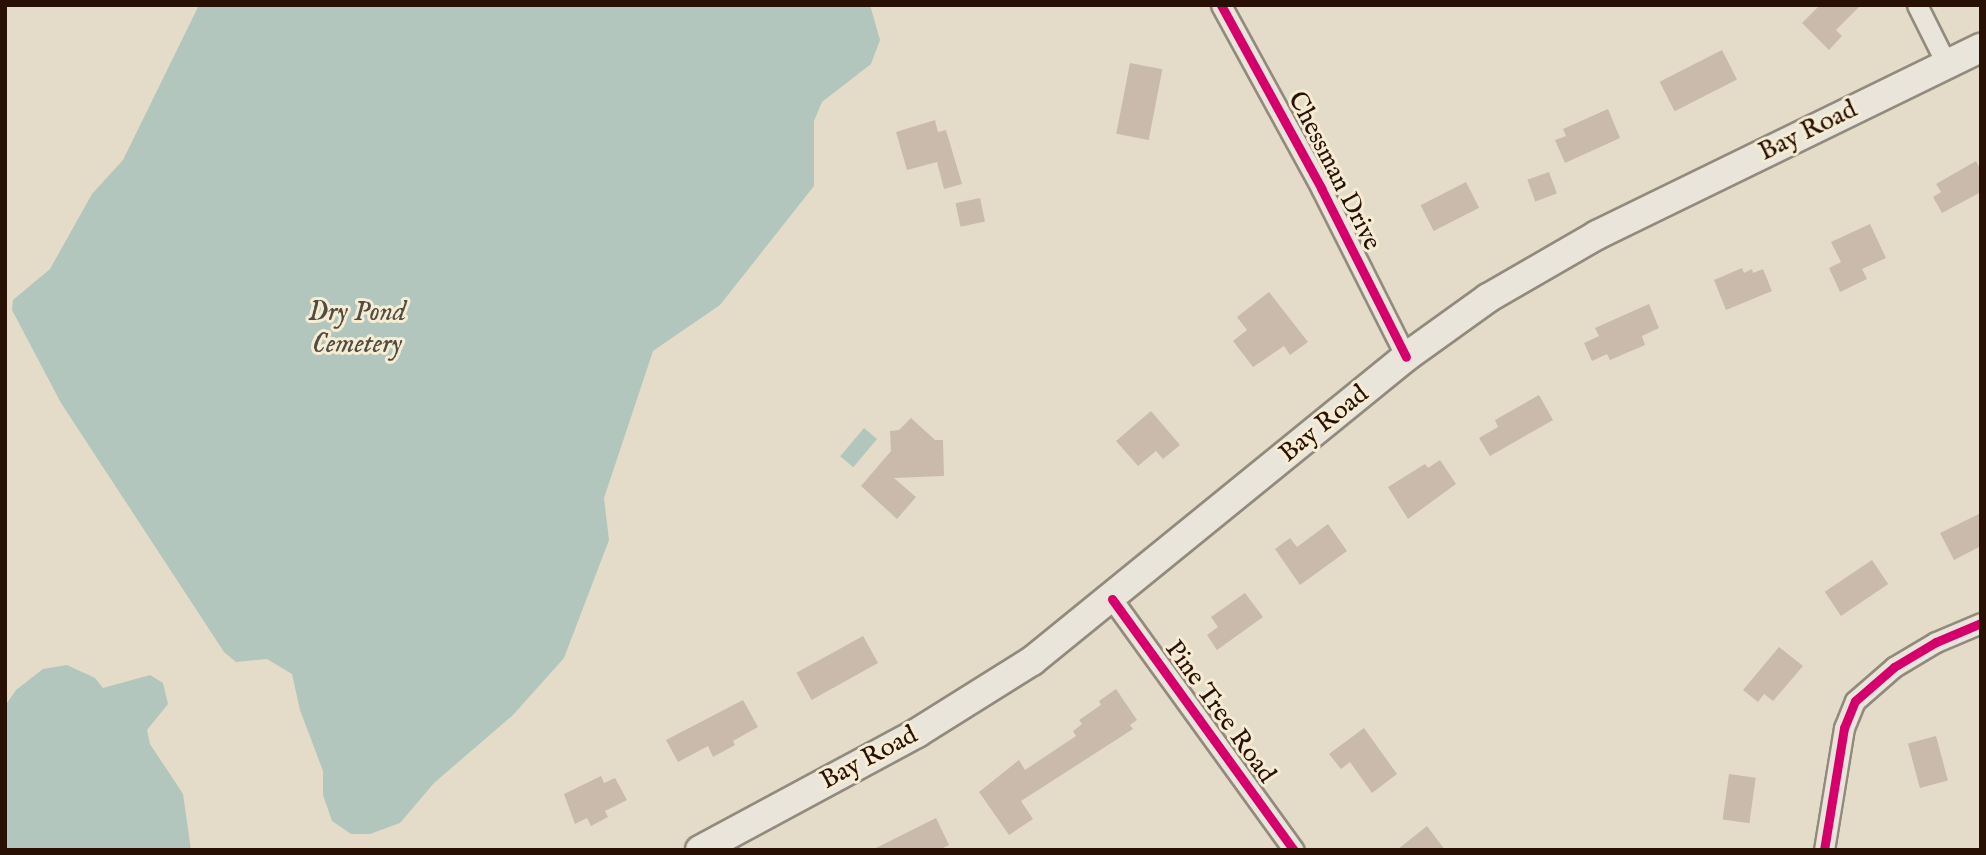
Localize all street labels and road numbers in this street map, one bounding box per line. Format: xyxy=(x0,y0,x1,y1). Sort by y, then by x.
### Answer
street label: Chessman Drive xyxy=(1281,86,1387,256)
street label: Bay Road xyxy=(1754,94,1862,168)
street label: Bay Road xyxy=(1273,379,1375,469)
street label: Pine Tree Road xyxy=(1158,635,1282,789)
street label: Bay Road xyxy=(815,719,923,797)

